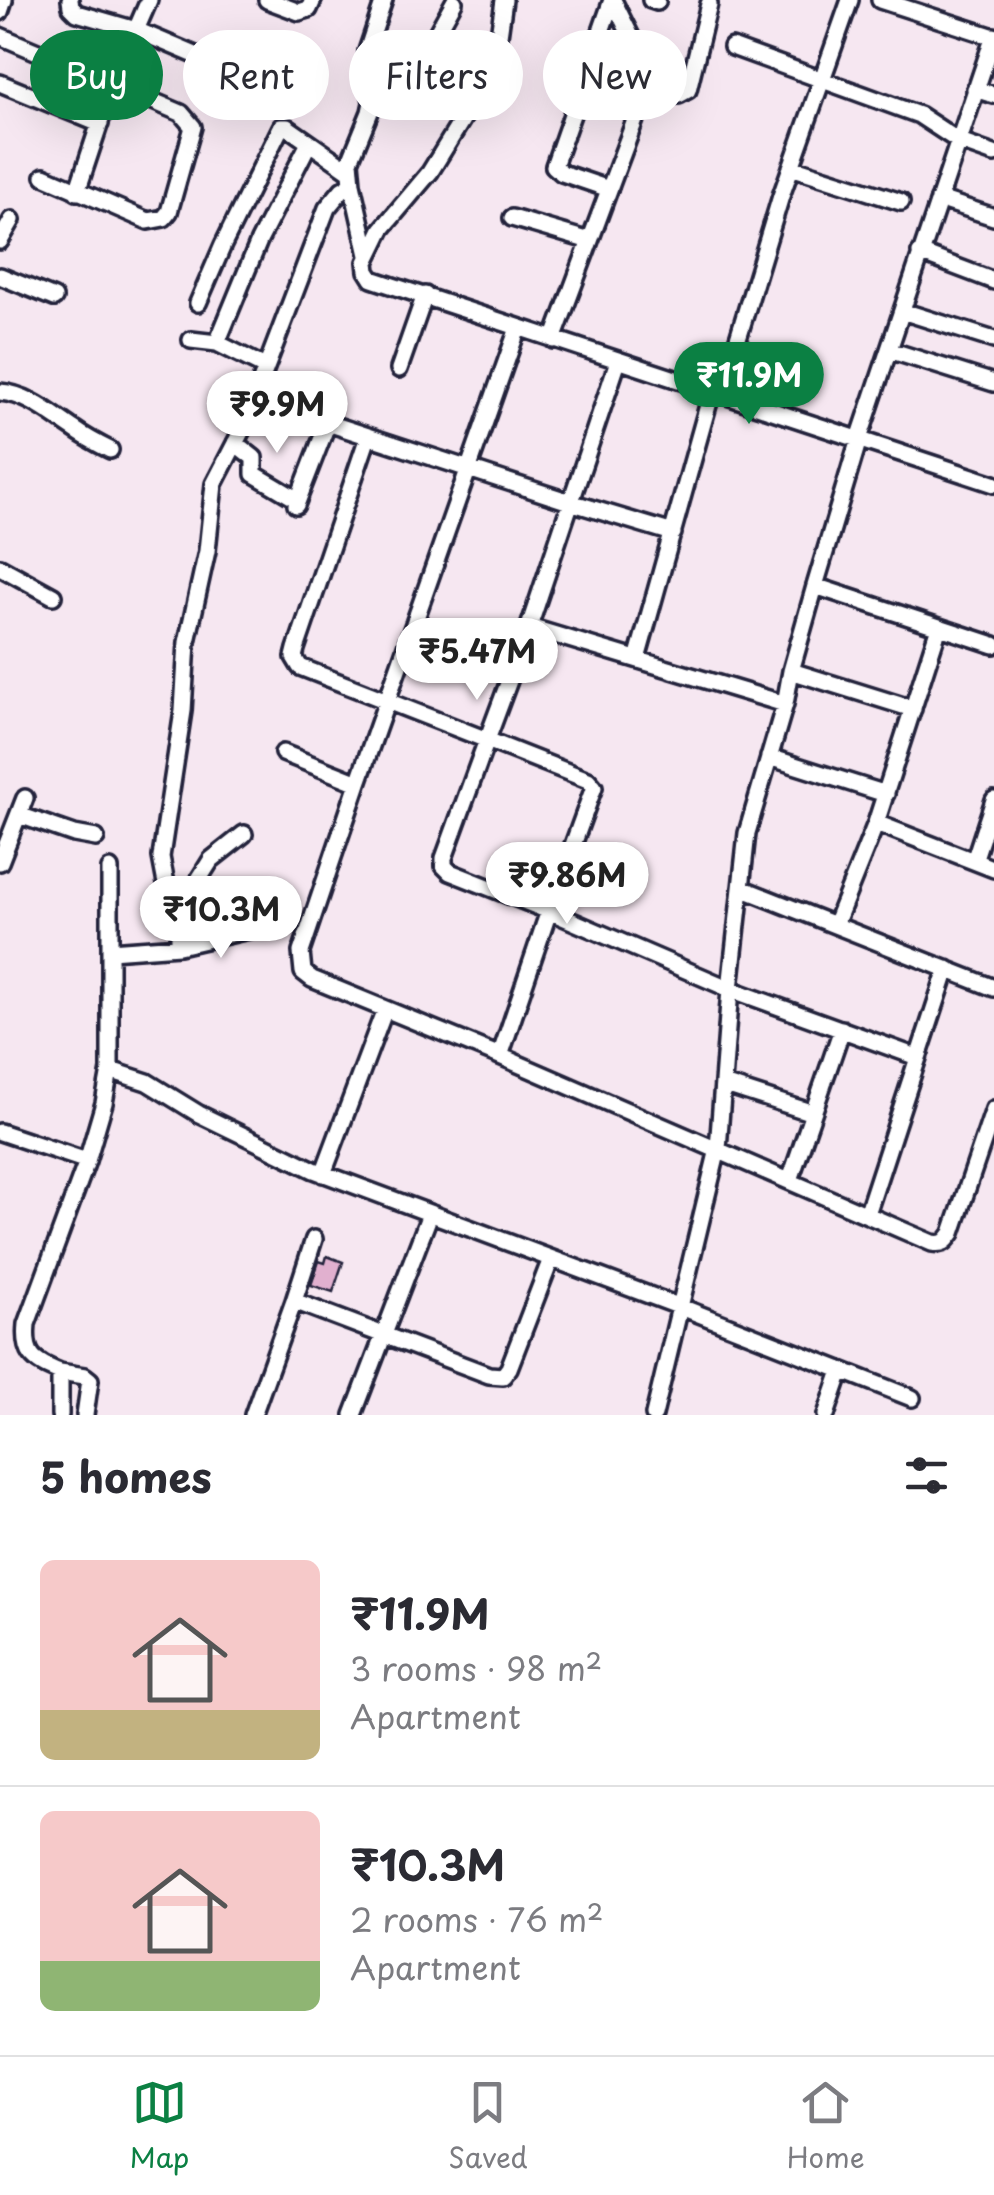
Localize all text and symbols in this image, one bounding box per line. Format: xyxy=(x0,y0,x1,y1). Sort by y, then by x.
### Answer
chip: Buy xyxy=(30,30,163,120)
chip: Rent xyxy=(183,30,329,120)
chip: Filters xyxy=(349,30,523,120)
chip: New xyxy=(543,30,687,120)
pin: ₹11.9M xyxy=(668,342,830,427)
text: ₹11.9M xyxy=(696,350,802,398)
pin: ₹9.9M xyxy=(207,371,347,456)
text: ₹9.9M xyxy=(229,379,325,427)
pin: ₹5.47M xyxy=(396,618,558,703)
text: ₹5.47M xyxy=(418,626,536,674)
pin: ₹9.86M xyxy=(486,842,648,927)
text: ₹9.86M xyxy=(508,850,626,898)
pin: ₹10.3M xyxy=(140,876,302,961)
text: ₹10.3M xyxy=(162,884,280,932)
text: 5 homes xyxy=(40,1444,212,1507)
icon: filters xyxy=(899,1448,954,1503)
text: ₹11.9M xyxy=(350,1581,490,1644)
icon: home xyxy=(120,1600,240,1720)
text: 3 rooms · 98 m² xyxy=(350,1644,602,1692)
text: Apartment xyxy=(350,1692,521,1740)
text: ₹10.3M xyxy=(350,1832,505,1895)
icon: home xyxy=(120,1851,240,1971)
text: 2 rooms · 76 m² xyxy=(350,1895,604,1943)
text: Apartment xyxy=(350,1943,521,1991)
tab: Map xyxy=(129,2075,189,2178)
tab: Saved xyxy=(448,2075,528,2178)
tab: Home xyxy=(787,2075,865,2178)

